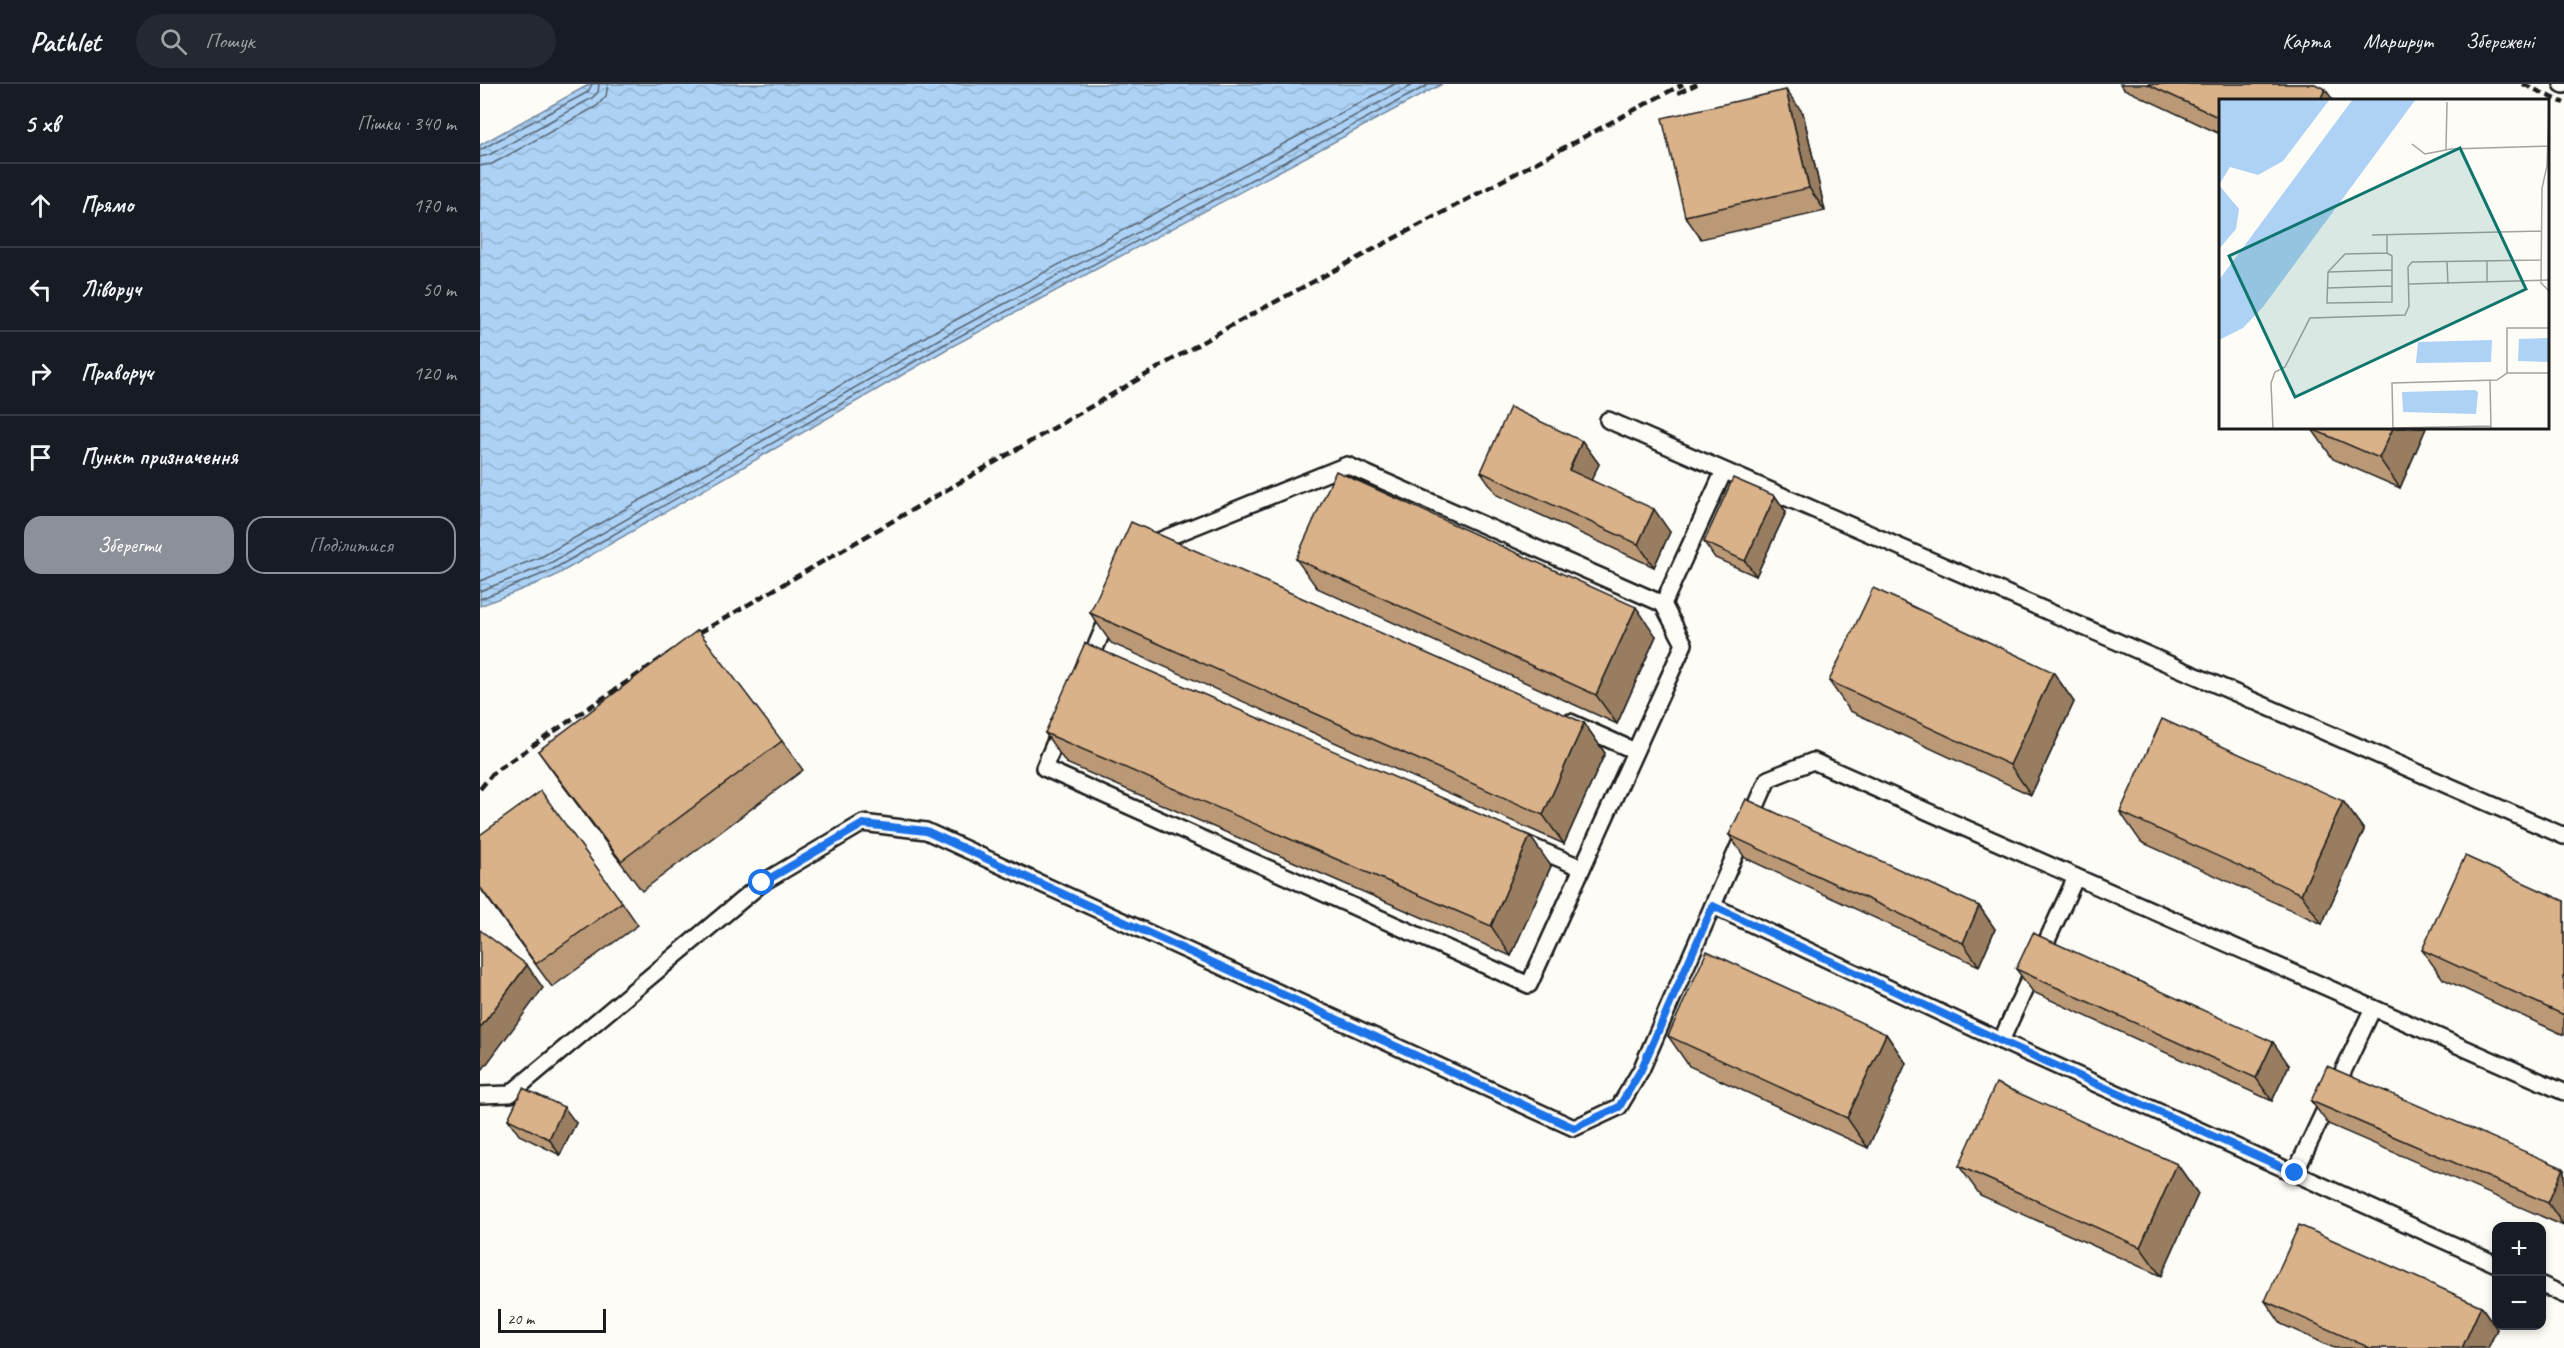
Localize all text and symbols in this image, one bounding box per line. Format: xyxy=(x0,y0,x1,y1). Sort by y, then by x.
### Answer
search box xyxy=(136,14,556,68)
text: Pathlet xyxy=(30,24,100,59)
icon: search xyxy=(157,25,190,58)
text: Пошук xyxy=(205,27,254,55)
text: Карта xyxy=(2282,28,2330,54)
text: Маршрут xyxy=(2363,28,2433,54)
text: Збережені xyxy=(2466,28,2534,54)
inset map xyxy=(2219,99,2549,429)
text: 5 хв xyxy=(24,107,59,140)
text: Пішки · 340 m xyxy=(357,111,456,136)
icon: ahead xyxy=(24,189,57,222)
text: Прямо xyxy=(81,191,133,219)
text: 170 m xyxy=(413,193,456,218)
icon: left xyxy=(24,273,57,306)
text: Ліворуч xyxy=(81,275,141,303)
text: 50 m xyxy=(422,277,456,302)
icon: right xyxy=(24,357,57,390)
text: Праворуч xyxy=(81,359,153,387)
text: 120 m xyxy=(413,361,456,386)
icon: arrive xyxy=(24,441,57,474)
text: Пункт призначення xyxy=(81,443,238,471)
button: Зберегти xyxy=(24,516,234,574)
button: Поділитися xyxy=(246,516,456,574)
route start xyxy=(748,869,774,895)
route end xyxy=(2281,1159,2307,1185)
map controls xyxy=(2492,1222,2546,1330)
button: + xyxy=(2492,1222,2546,1276)
button: − xyxy=(2492,1276,2546,1330)
scale bar xyxy=(498,1306,606,1334)
text: 20 m xyxy=(507,1309,534,1329)

